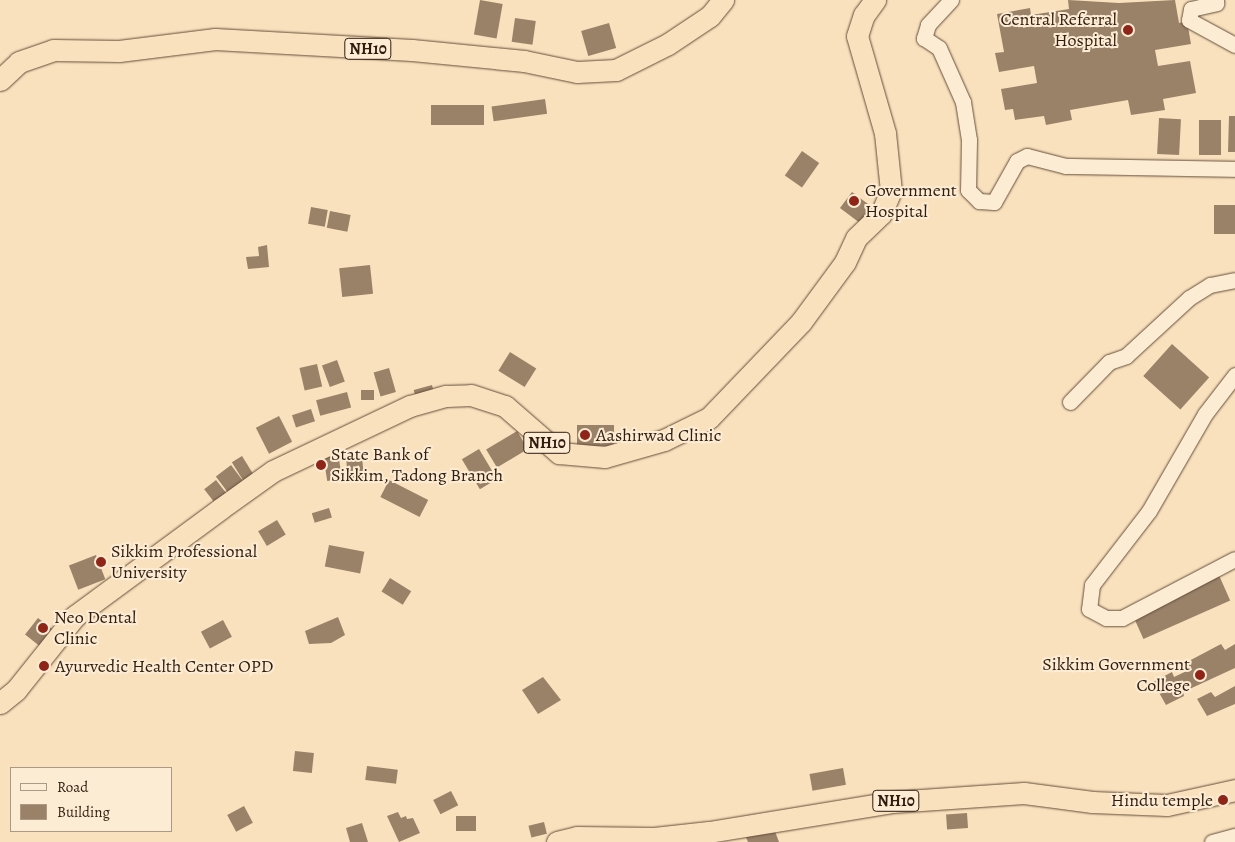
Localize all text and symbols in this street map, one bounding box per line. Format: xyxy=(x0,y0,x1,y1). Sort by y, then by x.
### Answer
place label: Central Referral Hospital xyxy=(1001,9,1117,52)
marker: Central Referral Hospital xyxy=(1121,23,1135,37)
road number: NH10 xyxy=(344,36,392,62)
place label: Government Hospital xyxy=(865,180,957,222)
marker: Government Hospital xyxy=(847,194,861,208)
place label: Aashirwad Clinic xyxy=(596,424,721,446)
marker: Aashirwad Clinic xyxy=(578,428,592,442)
road number: NH10 xyxy=(523,429,571,456)
place label: State Bank of Sikkim, Tadong Branch xyxy=(331,444,503,486)
marker: State Bank of Sikkim, Tadong Branch xyxy=(315,459,327,471)
place label: Sikkim Professional University xyxy=(111,541,257,584)
marker: Sikkim Professional University xyxy=(95,556,107,568)
place label: Neo Dental Clinic xyxy=(54,607,136,650)
marker: Neo Dental Clinic xyxy=(36,621,50,635)
place label: Sikkim Government College xyxy=(1042,654,1190,696)
place label: Ayurvedic Health Center OPD xyxy=(55,655,273,677)
marker: Ayurvedic Health Center OPD xyxy=(37,659,51,673)
marker: Sikkim Government College xyxy=(1194,669,1206,681)
legend xyxy=(10,767,172,832)
text: Road xyxy=(57,777,88,797)
road number: NH10 xyxy=(872,788,920,814)
place label: Hindu temple xyxy=(1111,789,1213,811)
marker: Hindu temple xyxy=(1217,794,1229,806)
text: Building xyxy=(57,802,110,822)

